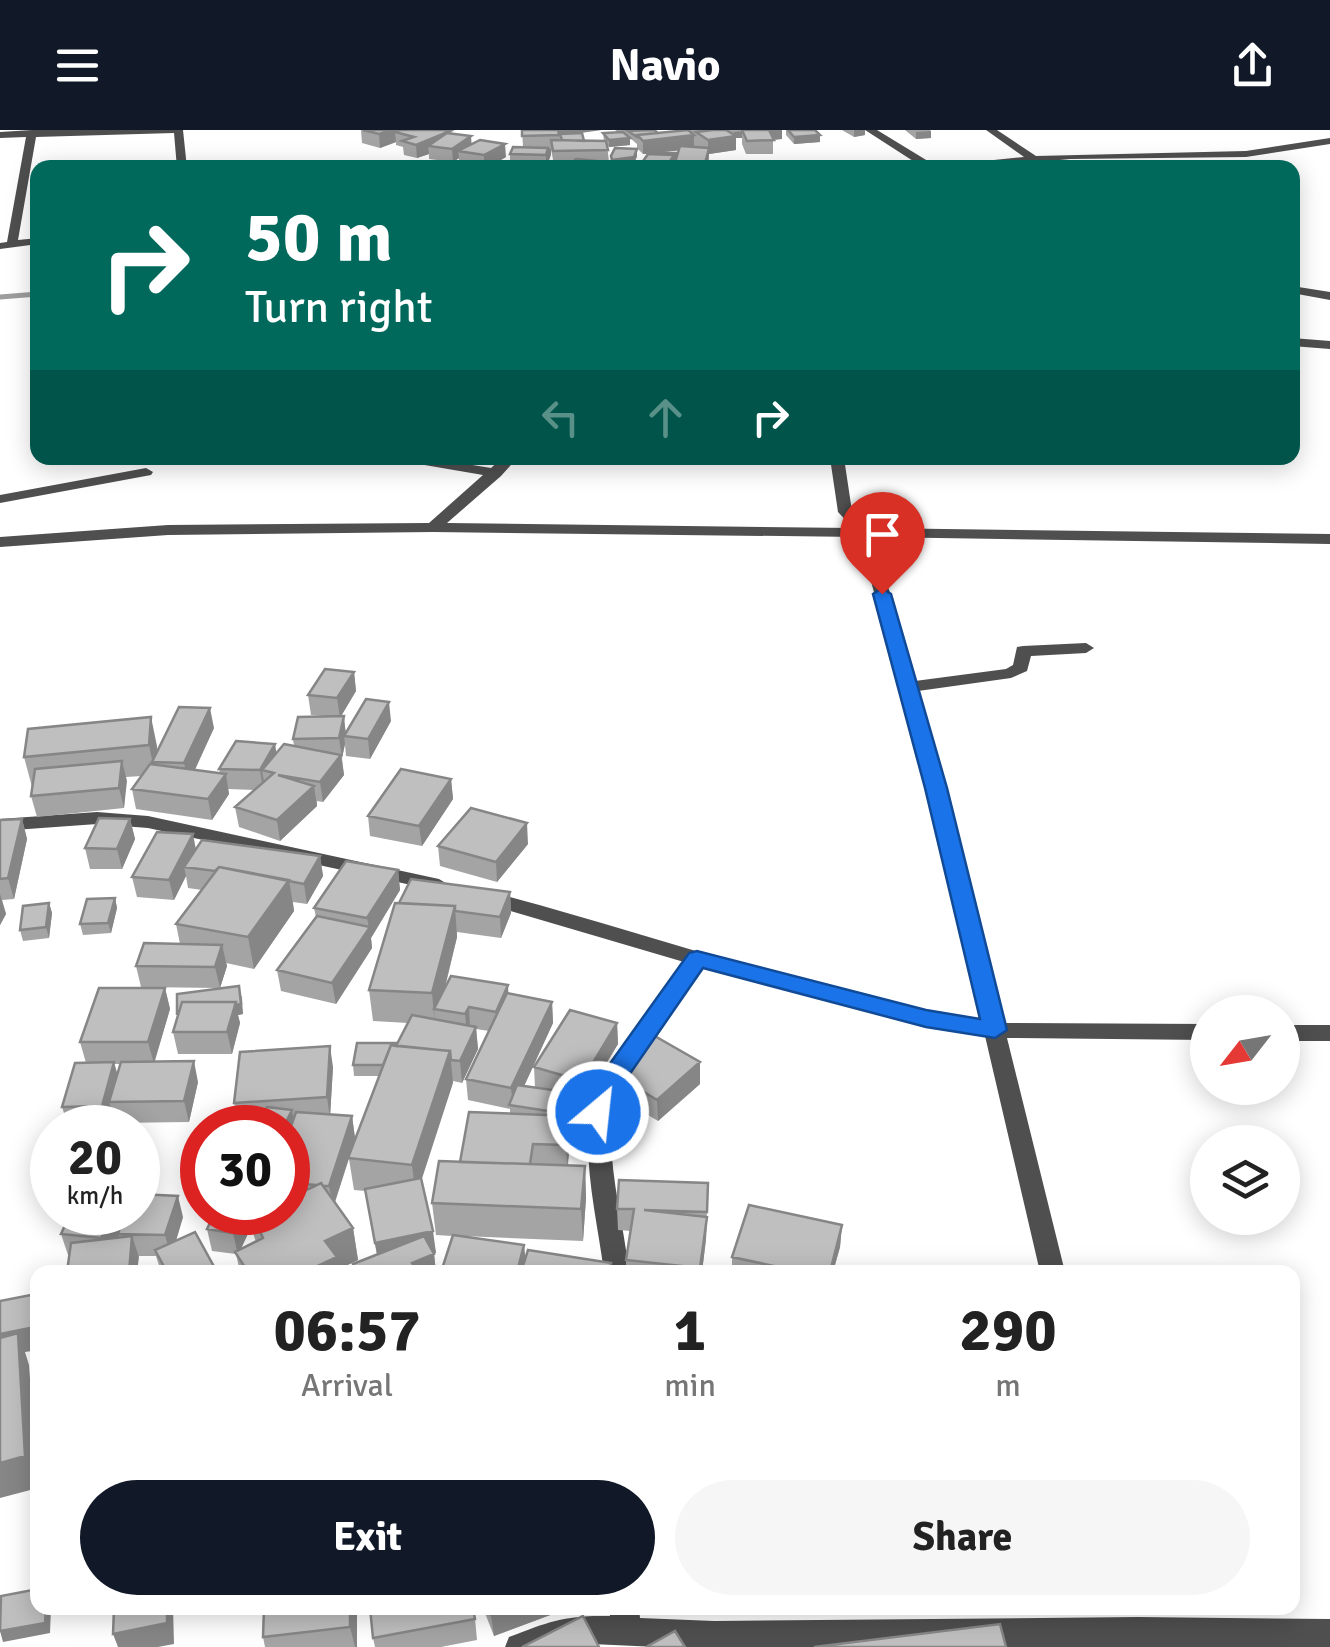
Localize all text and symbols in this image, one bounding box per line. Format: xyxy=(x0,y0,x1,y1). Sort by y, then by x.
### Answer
icon: menu xyxy=(50,38,105,93)
text: Navio xyxy=(609,38,721,93)
icon: share xyxy=(1225,38,1280,93)
text: 50 m xyxy=(245,194,393,280)
icon: right xyxy=(80,200,210,330)
text: Turn right xyxy=(245,280,433,335)
icon: left xyxy=(533,390,588,445)
icon: ahead xyxy=(638,390,693,445)
icon: right xyxy=(743,390,798,445)
pin xyxy=(840,492,925,595)
icon: arrive xyxy=(855,507,910,562)
north arrow xyxy=(1190,995,1300,1105)
map controls xyxy=(1190,995,1300,1235)
position arrow xyxy=(546,1060,650,1164)
speed limit sign: 30 xyxy=(180,1105,310,1235)
button: layers xyxy=(1190,1125,1300,1235)
text: 20 xyxy=(68,1127,122,1189)
text: km/h xyxy=(67,1180,123,1211)
text: 06:57 xyxy=(273,1294,421,1368)
text: 1 xyxy=(674,1294,706,1368)
text: 290 xyxy=(959,1294,1057,1368)
text: Arrival xyxy=(301,1366,393,1405)
text: min xyxy=(664,1366,716,1405)
text: m xyxy=(995,1366,1021,1405)
button: Exit xyxy=(80,1480,655,1595)
button: Share xyxy=(675,1480,1250,1595)

